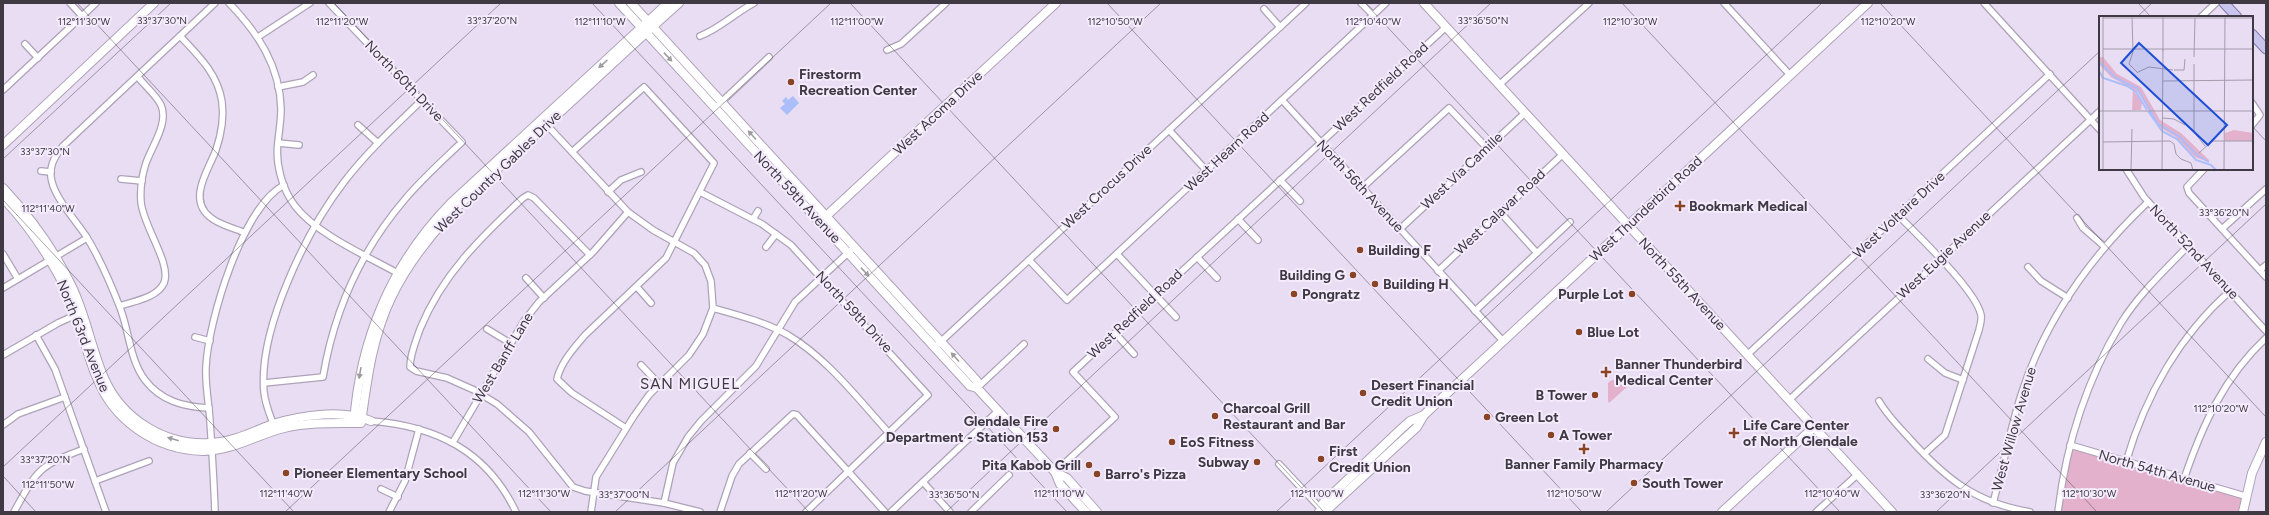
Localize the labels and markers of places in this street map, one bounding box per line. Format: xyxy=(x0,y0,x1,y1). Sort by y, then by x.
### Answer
place label: Firestorm Recreation Center xyxy=(799,66,918,99)
marker: Firestorm Recreation Center xyxy=(786,77,796,87)
place label: Bookmark Medical xyxy=(1689,198,1808,215)
marker: Bookmark Medical xyxy=(1674,200,1686,212)
place label: Building F xyxy=(1368,242,1431,259)
marker: Building F xyxy=(1355,245,1365,255)
place label: Building G xyxy=(1279,267,1346,284)
marker: Building G xyxy=(1348,270,1358,280)
place label: Building H xyxy=(1383,276,1449,293)
marker: Building H xyxy=(1370,279,1380,289)
place label: Pongratz xyxy=(1302,286,1360,303)
place label: Purple Lot xyxy=(1558,286,1624,303)
marker: Pongratz xyxy=(1289,289,1299,299)
marker: Purple Lot xyxy=(1627,289,1637,299)
place label: Blue Lot xyxy=(1587,324,1640,341)
marker: Blue Lot xyxy=(1574,327,1584,337)
place label: Banner Thunderbird Medical Center xyxy=(1615,356,1742,389)
marker: Banner Thunderbird Medical Center xyxy=(1600,366,1612,378)
place label: Desert Financial Credit Union xyxy=(1371,377,1474,410)
place label: B Tower xyxy=(1535,387,1588,404)
marker: Desert Financial Credit Union xyxy=(1358,388,1368,398)
marker: B Tower xyxy=(1590,390,1600,400)
place label: Charcoal Grill Restaurant and Bar xyxy=(1223,400,1346,433)
place label: Green Lot xyxy=(1495,409,1559,426)
marker: Charcoal Grill Restaurant and Bar xyxy=(1210,411,1220,421)
marker: Green Lot xyxy=(1482,412,1492,422)
place label: Glendale Fire Department - Station 153 xyxy=(886,413,1048,446)
place label: Life Care Center of North Glendale xyxy=(1743,417,1858,450)
marker: Glendale Fire Department - Station 153 xyxy=(1051,424,1061,434)
place label: A Tower xyxy=(1559,427,1613,444)
marker: Life Care Center of North Glendale xyxy=(1728,427,1740,439)
marker: A Tower xyxy=(1546,430,1556,440)
place label: EoS Fitness xyxy=(1180,434,1254,451)
marker: EoS Fitness xyxy=(1167,437,1177,447)
place label: First Credit Union xyxy=(1329,443,1411,476)
marker: Banner Family Pharmacy xyxy=(1579,444,1589,454)
place label: Subway xyxy=(1198,454,1250,471)
marker: First Credit Union xyxy=(1316,454,1326,464)
place label: Banner Family Pharmacy xyxy=(1505,456,1664,473)
place label: Pita Kabob Grill xyxy=(982,457,1081,474)
marker: Subway xyxy=(1252,457,1262,467)
marker: Pita Kabob Grill xyxy=(1084,460,1094,470)
place label: Pioneer Elementary School xyxy=(294,465,467,482)
place label: Barro's Pizza xyxy=(1105,466,1186,483)
marker: Pioneer Elementary School xyxy=(281,468,291,478)
marker: Barro's Pizza xyxy=(1092,469,1102,479)
place label: South Tower xyxy=(1642,475,1724,492)
marker: South Tower xyxy=(1629,478,1639,488)

